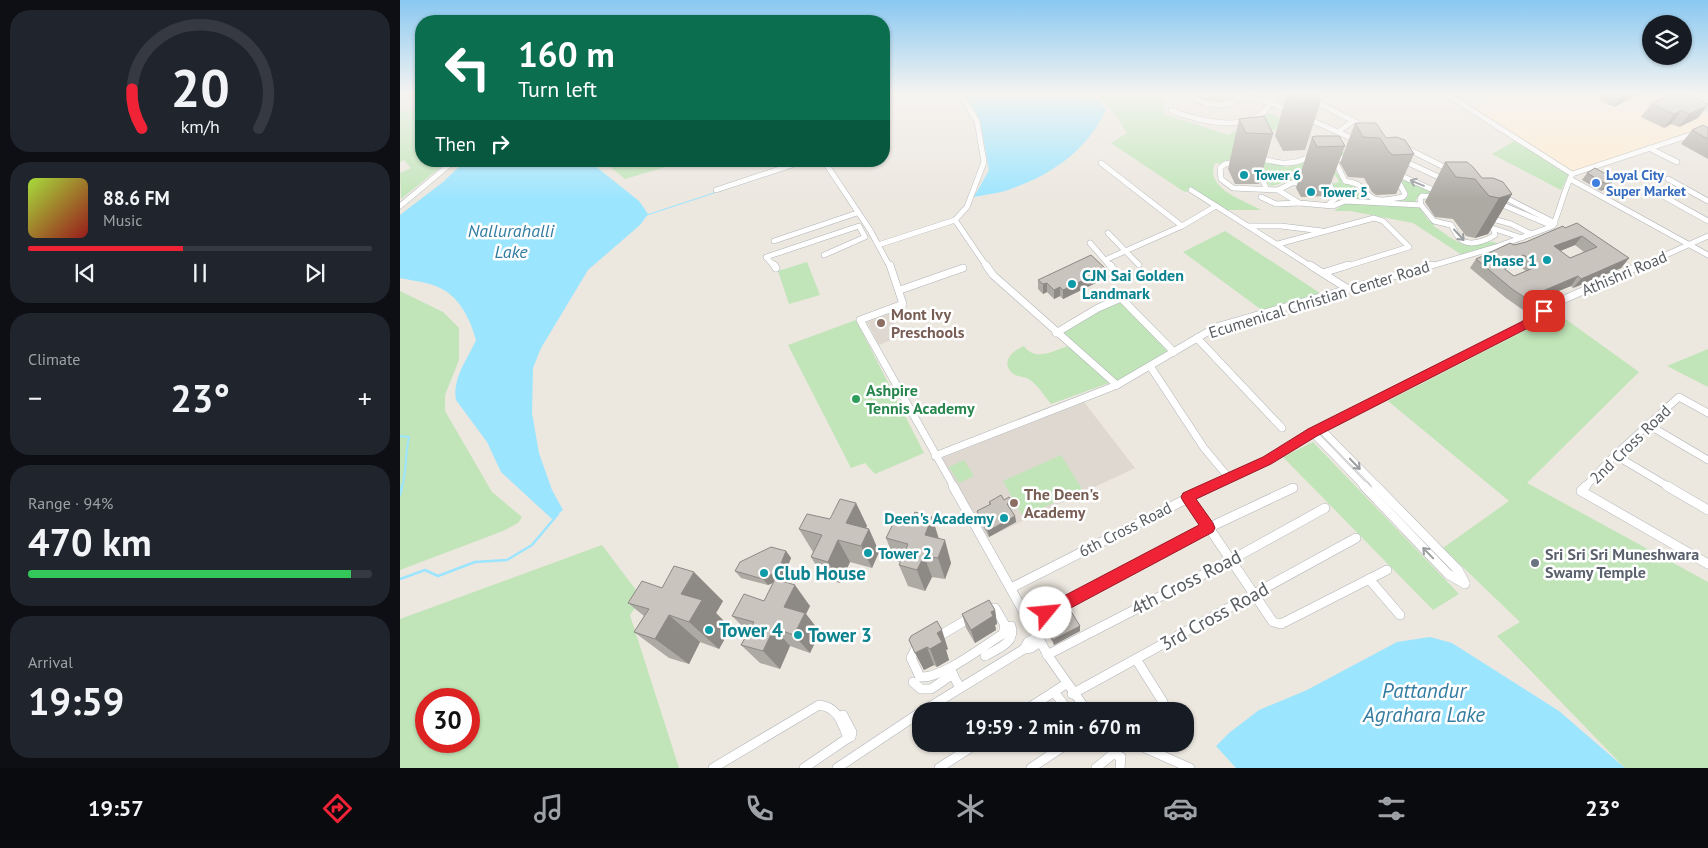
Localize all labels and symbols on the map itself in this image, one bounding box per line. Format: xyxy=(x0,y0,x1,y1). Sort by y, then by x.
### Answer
place label: Tower 6 xyxy=(1254,166,1301,184)
place label: Loyal City Super Market xyxy=(1606,166,1686,200)
marker: Tower 6 xyxy=(1238,169,1250,181)
marker: Loyal City Super Market xyxy=(1590,177,1602,189)
one-way arrow xyxy=(1410,178,1425,188)
place label: Tower 5 xyxy=(1321,183,1368,201)
marker: Tower 5 xyxy=(1305,186,1317,198)
water label: Nallurahalli Lake xyxy=(468,219,556,263)
one-way arrow xyxy=(1453,228,1465,241)
street label: Athishri Road xyxy=(1578,246,1670,300)
place label: Phase 1 xyxy=(1483,250,1537,270)
marker: Phase 1 xyxy=(1541,254,1553,266)
street label: Ecumenical Christian Center Road xyxy=(1206,256,1432,342)
place label: CJN Sai Golden Landmark xyxy=(1082,265,1184,303)
marker: CJN Sai Golden Landmark xyxy=(1066,278,1078,290)
pin xyxy=(1523,290,1565,332)
place label: Mont Ivy Preschools xyxy=(891,304,965,342)
marker: Mont Ivy Preschools xyxy=(875,317,887,329)
place label: Ashpire Tennis Academy xyxy=(866,380,975,418)
marker: Ashpire Tennis Academy xyxy=(850,393,862,405)
street label: 2nd Cross Road xyxy=(1585,400,1675,488)
one-way arrow xyxy=(1349,457,1361,470)
place label: The Deen's Academy xyxy=(1024,484,1099,522)
marker: The Deen's Academy xyxy=(1008,497,1020,509)
street label: 6th Cross Road xyxy=(1075,497,1175,561)
place label: Deen's Academy xyxy=(884,508,994,528)
marker: Deen's Academy xyxy=(998,512,1010,524)
place label: Tower 2 xyxy=(878,543,932,563)
street label: 4th Cross Road xyxy=(1127,544,1245,620)
place label: Sri Sri Sri Muneshwara Swamy Temple xyxy=(1545,544,1699,582)
marker: Tower 2 xyxy=(862,547,874,559)
one-way arrow xyxy=(1422,547,1434,560)
marker: Sri Sri Sri Muneshwara Swamy Temple xyxy=(1529,557,1541,569)
place label: Club House xyxy=(774,561,866,585)
marker: Club House xyxy=(758,567,770,579)
street label: 3rd Cross Road xyxy=(1155,576,1273,656)
position arrow xyxy=(1019,586,1071,638)
place label: Tower 4 xyxy=(719,618,783,642)
place label: Tower 3 xyxy=(808,623,872,647)
marker: Tower 4 xyxy=(703,624,715,636)
marker: Tower 3 xyxy=(792,629,804,641)
water label: Pattandur Agrahara Lake xyxy=(1362,677,1485,728)
speed limit sign: 30 xyxy=(415,688,480,753)

